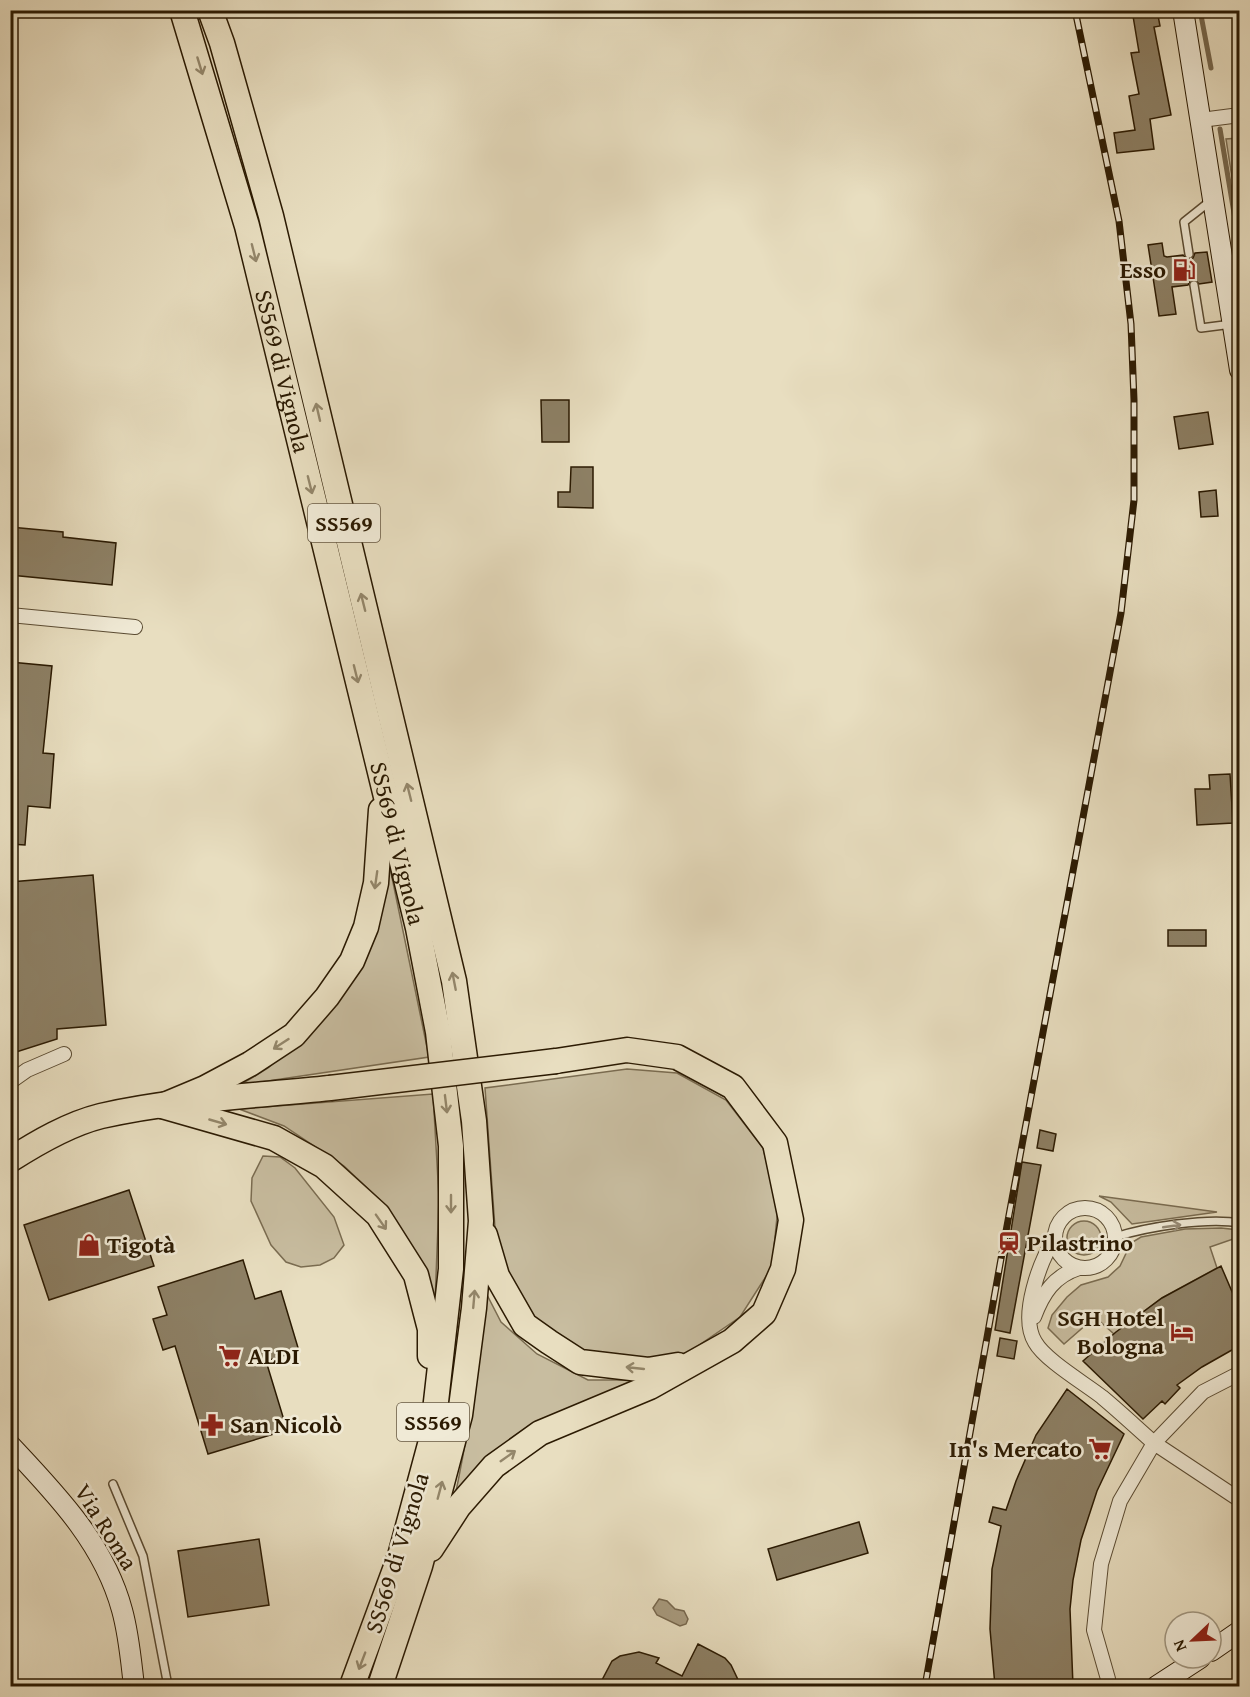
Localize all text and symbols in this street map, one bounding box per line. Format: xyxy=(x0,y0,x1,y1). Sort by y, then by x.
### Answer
one-way arrow xyxy=(195,56,206,75)
one-way arrow xyxy=(248,244,260,263)
place label: Esso xyxy=(1120,252,1166,287)
fuel station icon: Esso xyxy=(1171,257,1197,283)
street label: SS569 di Vignola xyxy=(246,286,320,457)
one-way arrow xyxy=(311,403,323,422)
one-way arrow xyxy=(305,475,317,494)
road number: SS569 xyxy=(308,504,380,542)
one-way arrow xyxy=(357,593,369,612)
one-way arrow xyxy=(351,664,363,683)
street label: SS569 di Vignola xyxy=(361,758,435,929)
one-way arrow xyxy=(402,782,414,801)
one-way arrow xyxy=(370,869,381,889)
one-way arrow xyxy=(448,972,459,992)
one-way arrow xyxy=(272,1037,289,1050)
one-way arrow xyxy=(441,1094,452,1114)
one-way arrow xyxy=(208,1117,227,1128)
one-way arrow xyxy=(445,1194,457,1214)
one-way arrow xyxy=(375,1213,387,1229)
one-way arrow xyxy=(1162,1220,1182,1231)
place label: Pilastrino xyxy=(1027,1225,1133,1260)
place label: Tigotà xyxy=(107,1227,176,1262)
station icon: Pilastrino xyxy=(996,1230,1022,1256)
shop icon: Tigotà xyxy=(76,1232,102,1258)
one-way arrow xyxy=(469,1289,480,1309)
place label: SGH Hotel Bologna xyxy=(1057,1300,1165,1363)
hotel icon: SGH Hotel Bologna xyxy=(1169,1319,1195,1345)
place label: ALDI xyxy=(248,1338,300,1373)
supermarket icon: ALDI xyxy=(217,1343,243,1369)
one-way arrow xyxy=(625,1362,645,1373)
road number: SS569 xyxy=(397,1403,469,1441)
place label: San Nicolò xyxy=(230,1407,342,1442)
pharmacy icon: San Nicolò xyxy=(199,1412,225,1438)
place label: In's Mercato xyxy=(949,1431,1082,1466)
supermarket icon: In's Mercato xyxy=(1087,1436,1113,1462)
one-way arrow xyxy=(500,1450,516,1462)
street label: SS569 di Vignola xyxy=(355,1468,438,1638)
street label: Via Roma xyxy=(66,1477,147,1577)
one-way arrow xyxy=(435,1481,446,1500)
north arrow xyxy=(1163,1610,1223,1670)
text: N xyxy=(1166,1636,1192,1655)
one-way arrow xyxy=(356,1651,367,1669)

